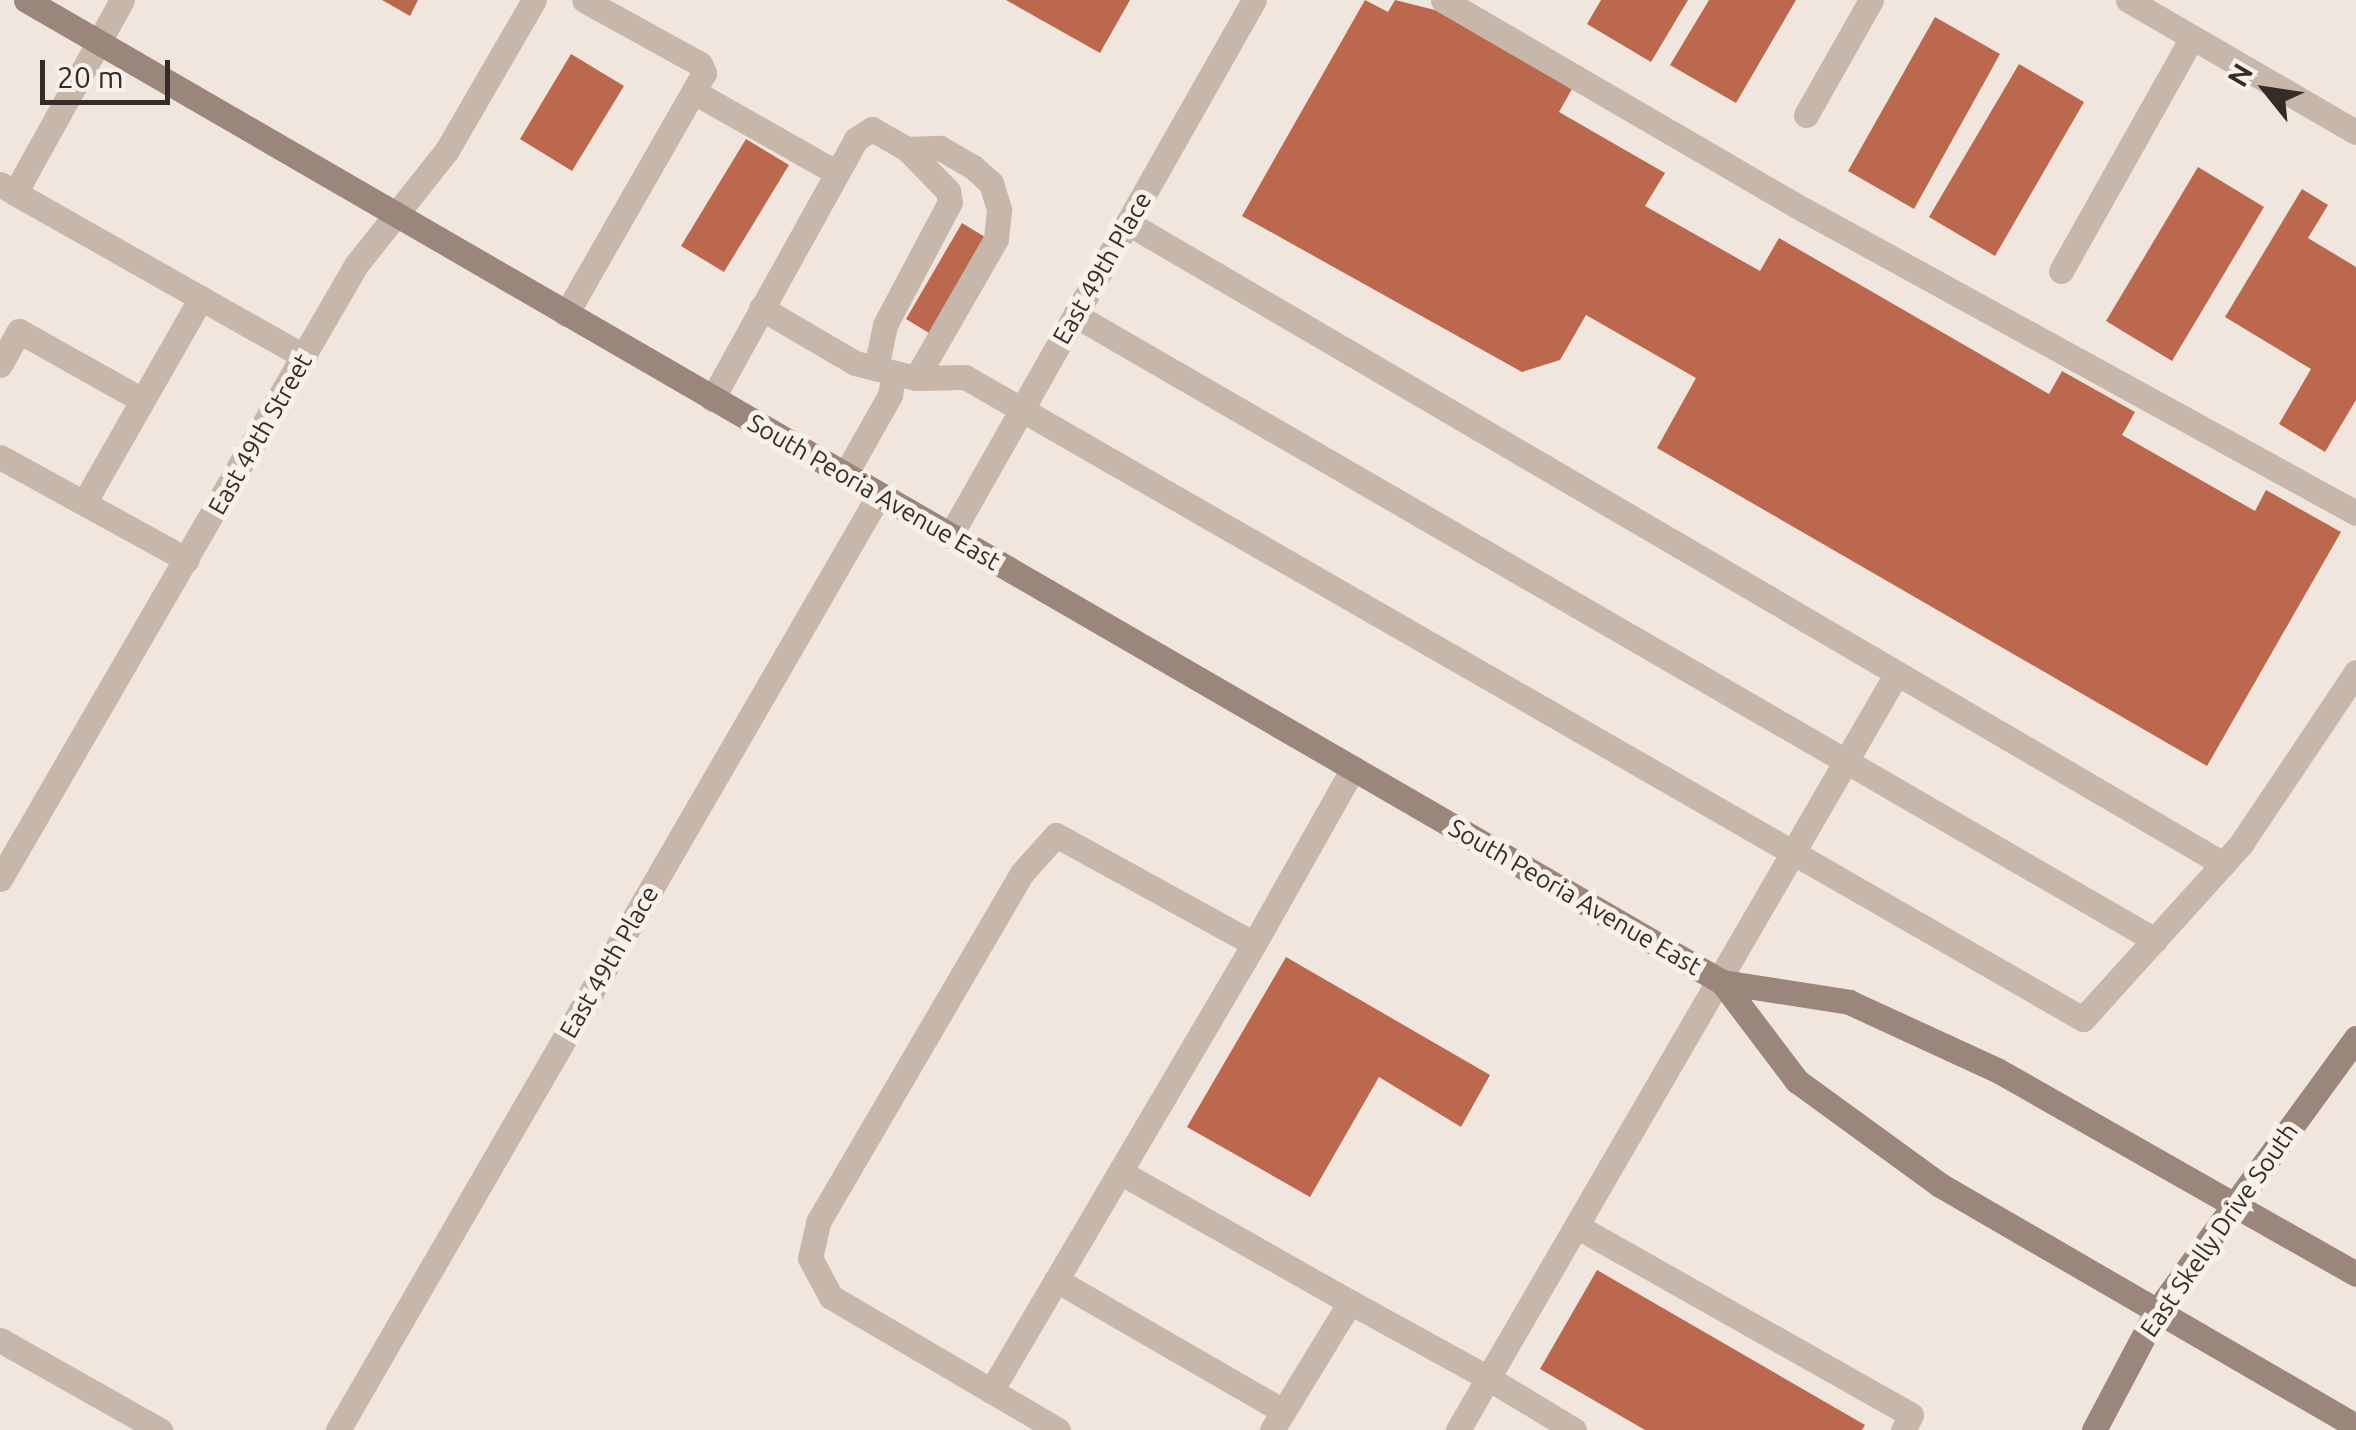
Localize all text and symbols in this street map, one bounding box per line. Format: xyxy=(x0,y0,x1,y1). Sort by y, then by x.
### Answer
scale bar xyxy=(45,40,175,102)
north arrow xyxy=(2216,40,2316,140)
text: N xyxy=(2221,58,2258,92)
text: 20 m xyxy=(57,60,124,94)
street label: East 49th Place xyxy=(1046,186,1158,350)
street label: East 49th Street xyxy=(202,348,318,520)
street label: South Peoria Avenue East xyxy=(743,407,1005,577)
street label: South Peoria Avenue East xyxy=(1444,812,1706,982)
street label: East 49th Place xyxy=(553,880,665,1044)
street label: East Skelly Drive South xyxy=(2134,1117,2304,1343)

